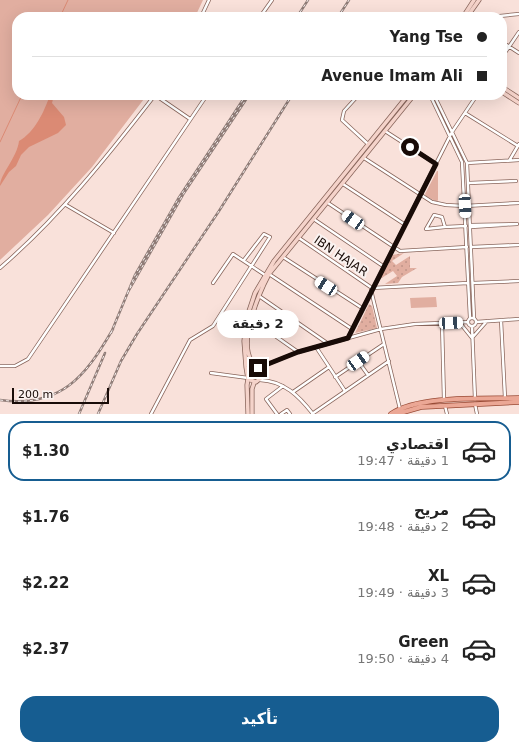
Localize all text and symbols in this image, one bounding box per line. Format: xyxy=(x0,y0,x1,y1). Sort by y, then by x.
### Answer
text: Yang Tse xyxy=(389,28,463,46)
text: Avenue Imam Ali xyxy=(321,67,463,85)
route start xyxy=(401,138,419,156)
car xyxy=(458,194,472,218)
car xyxy=(340,208,366,232)
street label: IBN HAJAR xyxy=(312,233,370,279)
car xyxy=(313,274,339,298)
callout: 2 دقيقة xyxy=(217,310,299,338)
text: 2 دقيقة xyxy=(232,316,284,331)
car xyxy=(439,316,463,330)
car xyxy=(345,349,371,373)
route end xyxy=(249,359,267,377)
scale bar xyxy=(12,386,109,405)
text: 200 m xyxy=(18,388,53,401)
icon: car xyxy=(461,433,497,469)
text: اقتصادي xyxy=(386,435,449,453)
text: $1.30 xyxy=(22,442,69,460)
text: 1 دقيقة · 19:47 xyxy=(357,453,449,468)
icon: car xyxy=(461,499,497,535)
text: مريح xyxy=(414,501,449,519)
text: $1.76 xyxy=(22,508,69,526)
text: 2 دقيقة · 19:48 xyxy=(357,519,449,534)
icon: car xyxy=(461,565,497,601)
text: XL xyxy=(428,567,449,585)
text: $2.22 xyxy=(22,574,69,592)
text: 3 دقيقة · 19:49 xyxy=(357,585,449,600)
icon: car xyxy=(461,631,497,667)
text: Green xyxy=(398,633,449,651)
text: $2.37 xyxy=(22,640,69,658)
text: 4 دقيقة · 19:50 xyxy=(357,651,449,666)
button: تأكيد xyxy=(20,696,499,742)

